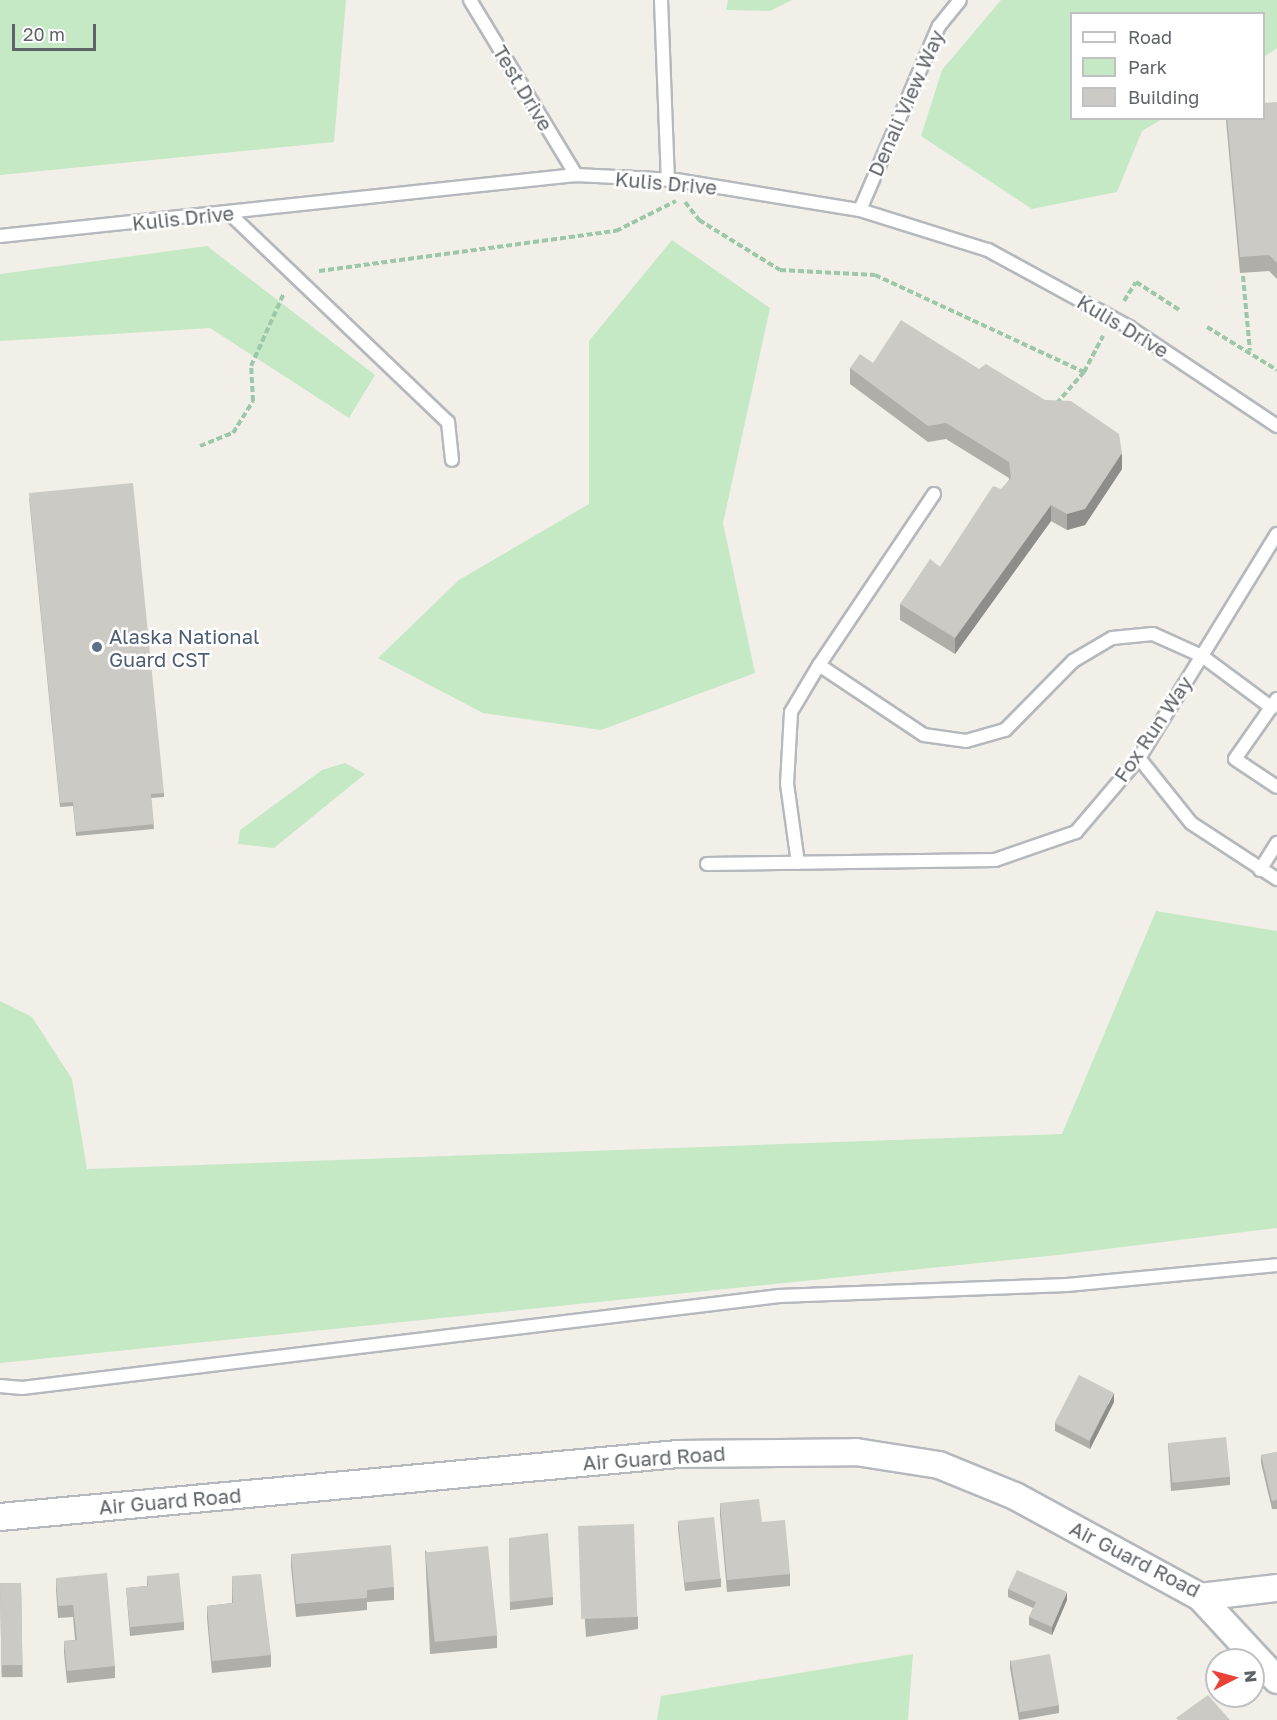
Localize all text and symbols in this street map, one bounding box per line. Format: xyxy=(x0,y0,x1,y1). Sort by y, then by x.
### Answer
scale bar xyxy=(15,12,99,50)
legend xyxy=(1070,12,1265,120)
text: 20 m xyxy=(23,23,65,45)
street label: Denali View Way xyxy=(863,26,949,180)
text: Road xyxy=(1128,26,1172,48)
street label: Test Drive xyxy=(488,41,558,135)
text: Park xyxy=(1128,56,1167,78)
text: Building xyxy=(1128,86,1199,108)
street label: Kulis Drive xyxy=(614,167,718,199)
street label: Kulis Drive xyxy=(131,201,235,235)
street label: Kulis Drive xyxy=(1073,289,1173,363)
place label: Alaska National Guard CST xyxy=(109,624,259,671)
marker: Alaska National Guard CST xyxy=(90,640,104,654)
street label: Fox Run Way xyxy=(1109,672,1197,786)
street label: Air Guard Road xyxy=(582,1441,726,1475)
street label: Air Guard Road xyxy=(98,1483,242,1519)
street label: Air Guard Road xyxy=(1066,1516,1204,1602)
north arrow xyxy=(1205,1648,1265,1708)
text: N xyxy=(1240,1669,1261,1683)

